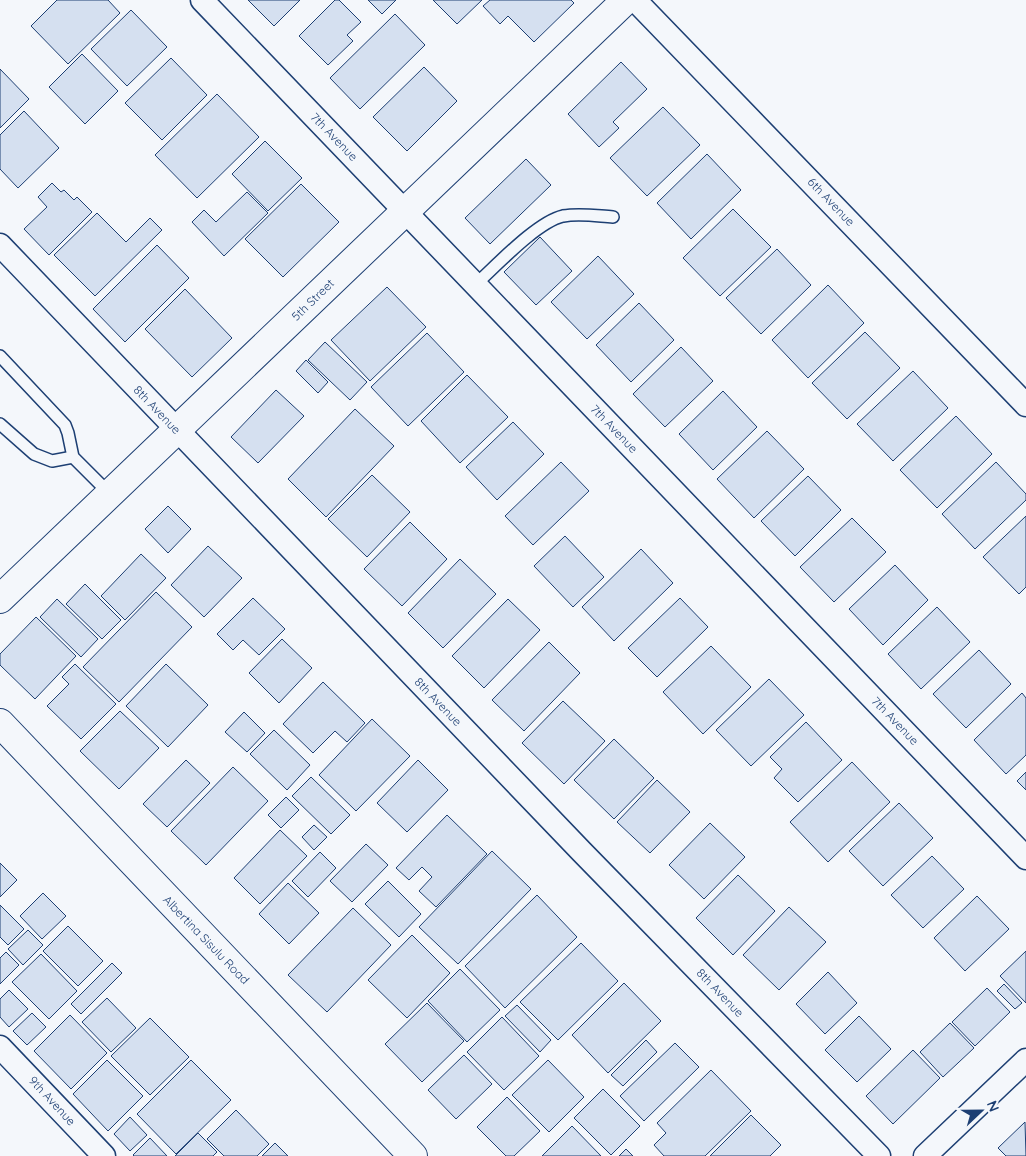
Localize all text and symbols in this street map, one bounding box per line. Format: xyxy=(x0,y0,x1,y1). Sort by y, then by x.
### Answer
street label: 7th Avenue xyxy=(308,109,361,164)
street label: 6th Avenue xyxy=(805,174,858,229)
street label: 5th Street xyxy=(288,276,337,324)
street label: 8th Avenue xyxy=(131,382,184,437)
street label: 7th Avenue xyxy=(588,401,641,456)
street label: 8th Avenue xyxy=(412,674,465,729)
street label: 7th Avenue xyxy=(869,693,922,748)
street label: Albertina Sisulu Road xyxy=(160,892,253,987)
street label: 8th Avenue xyxy=(694,965,747,1020)
street label: 9th Avenue xyxy=(26,1073,79,1129)
north arrow xyxy=(956,1086,1006,1136)
text: N xyxy=(983,1098,1003,1114)

